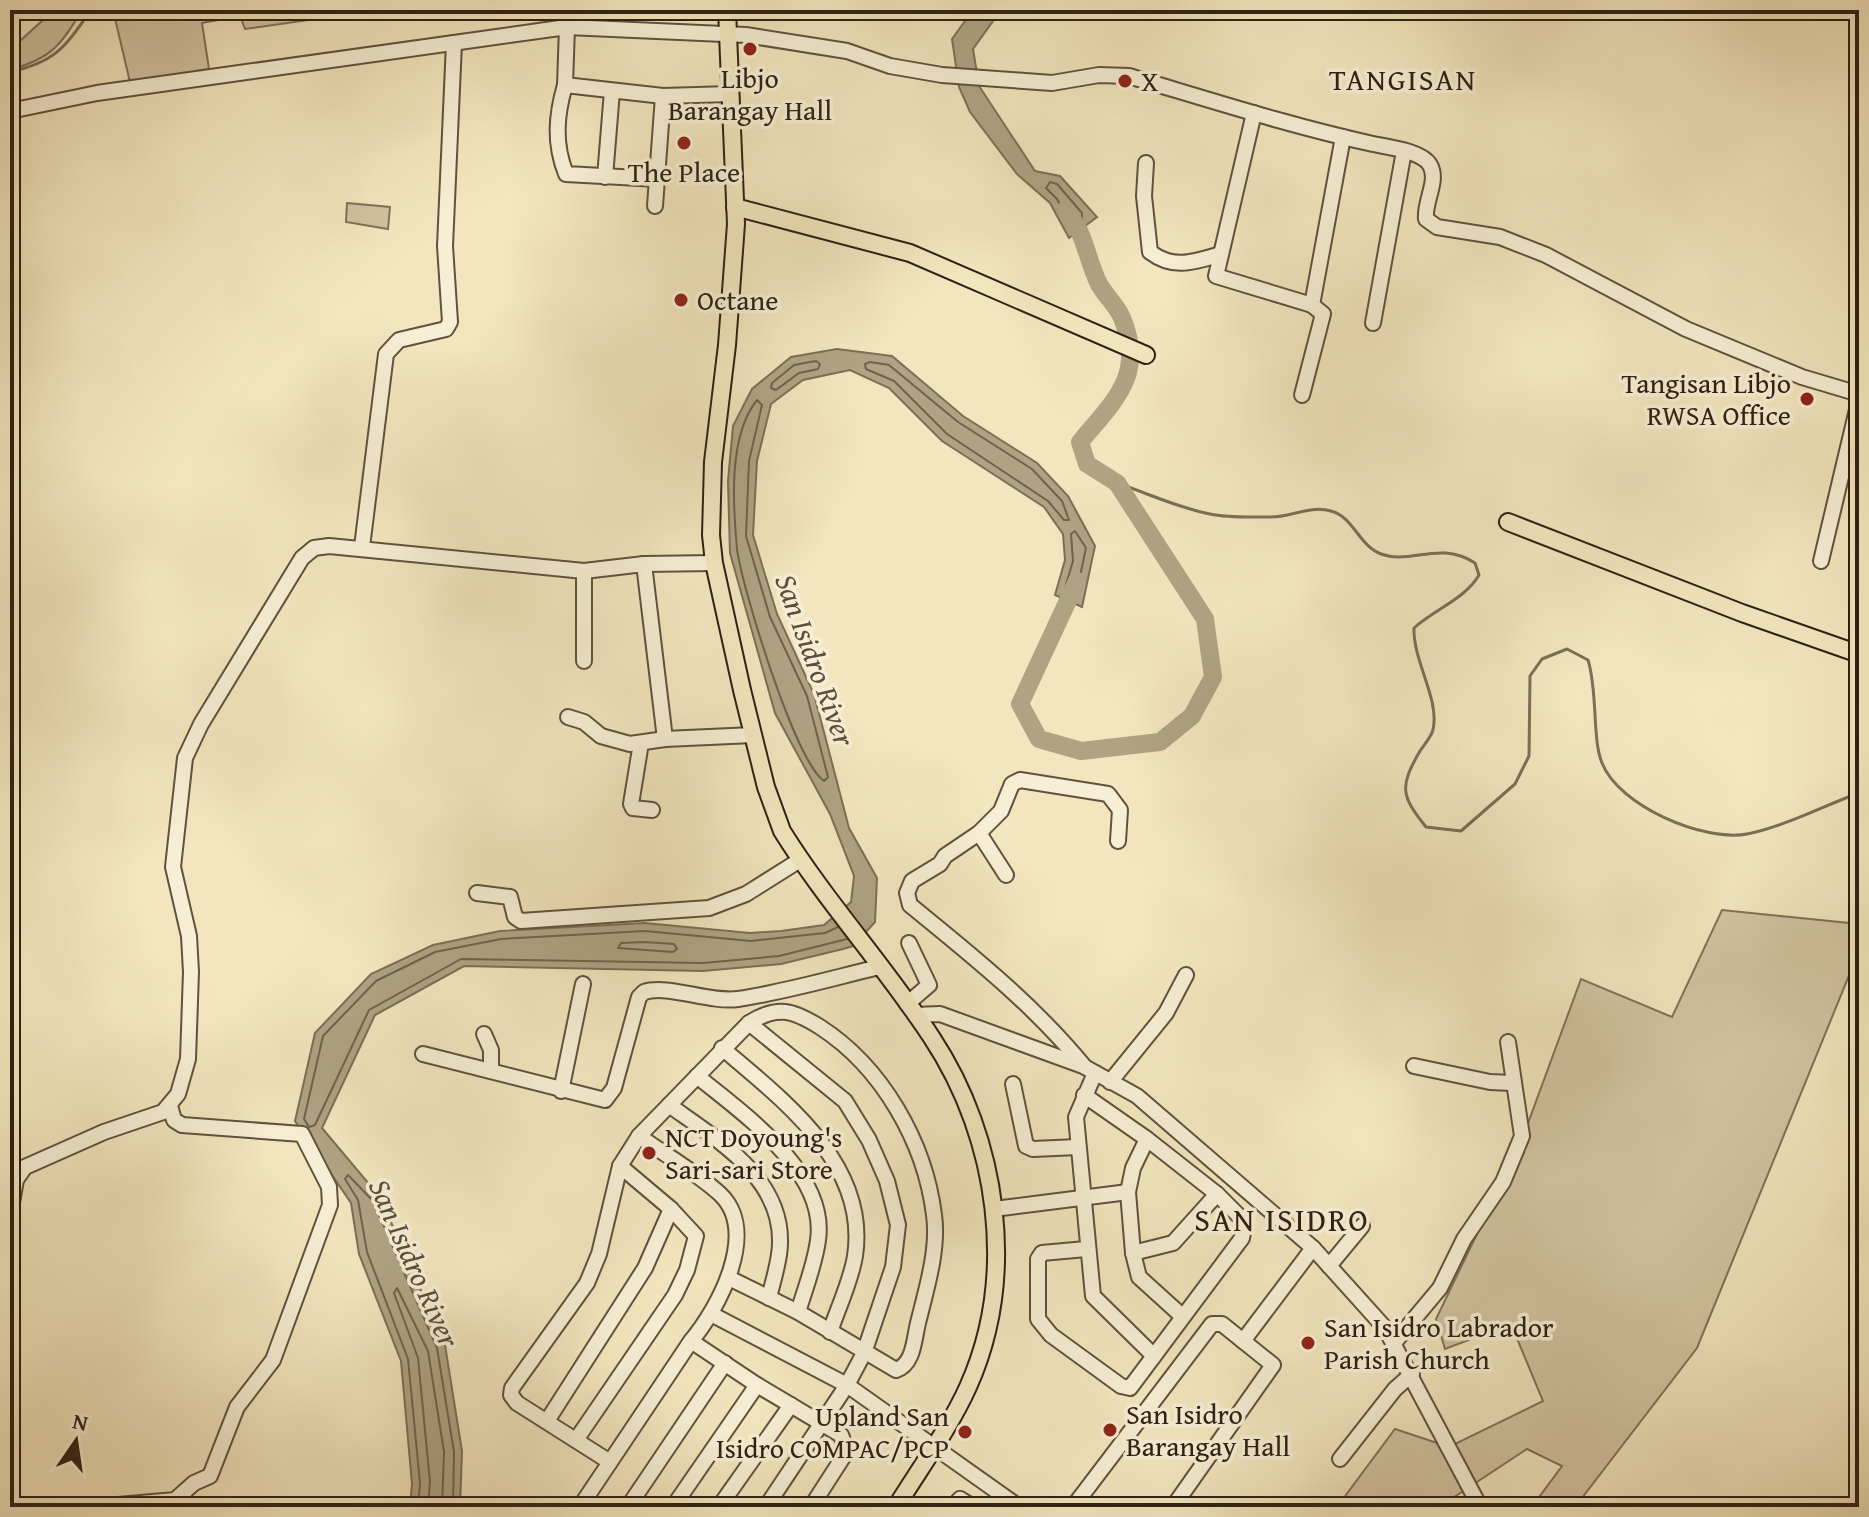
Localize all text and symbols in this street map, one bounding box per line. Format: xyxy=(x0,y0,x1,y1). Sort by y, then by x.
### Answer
marker: Libjo Barangay Hall xyxy=(741,40,759,58)
place label: Libjo Barangay Hall xyxy=(668,57,832,130)
district label: TANGISAN xyxy=(1329,57,1477,101)
place label: X xyxy=(1141,60,1158,101)
marker: X xyxy=(1116,72,1134,90)
marker: The Place xyxy=(675,134,693,152)
place label: The Place xyxy=(628,151,740,192)
place label: Octane xyxy=(697,279,778,320)
marker: Octane xyxy=(672,291,690,309)
place label: Tangisan Libjo RWSA Office xyxy=(1622,362,1791,435)
marker: Tangisan Libjo RWSA Office xyxy=(1798,390,1816,408)
water label: San Isidro River xyxy=(764,567,868,753)
place label: NCT Doyoung's Sari-sari Store xyxy=(665,1116,842,1189)
marker: NCT Doyoung's Sari-sari Store xyxy=(640,1144,658,1162)
water label: San Isidro River xyxy=(358,1171,472,1355)
district label: SAN ISIDRO xyxy=(1194,1196,1370,1243)
place label: San Isidro Labrador Parish Church xyxy=(1324,1306,1554,1379)
marker: San Isidro Labrador Parish Church xyxy=(1299,1334,1317,1352)
place label: San Isidro Barangay Hall xyxy=(1126,1393,1290,1466)
place label: Upland San Isidro COMPAC/PCP xyxy=(716,1395,949,1468)
north arrow xyxy=(36,1401,116,1481)
text: N xyxy=(70,1404,92,1439)
marker: San Isidro Barangay Hall xyxy=(1101,1421,1119,1439)
marker: Upland San Isidro COMPAC/PCP xyxy=(956,1423,974,1441)

